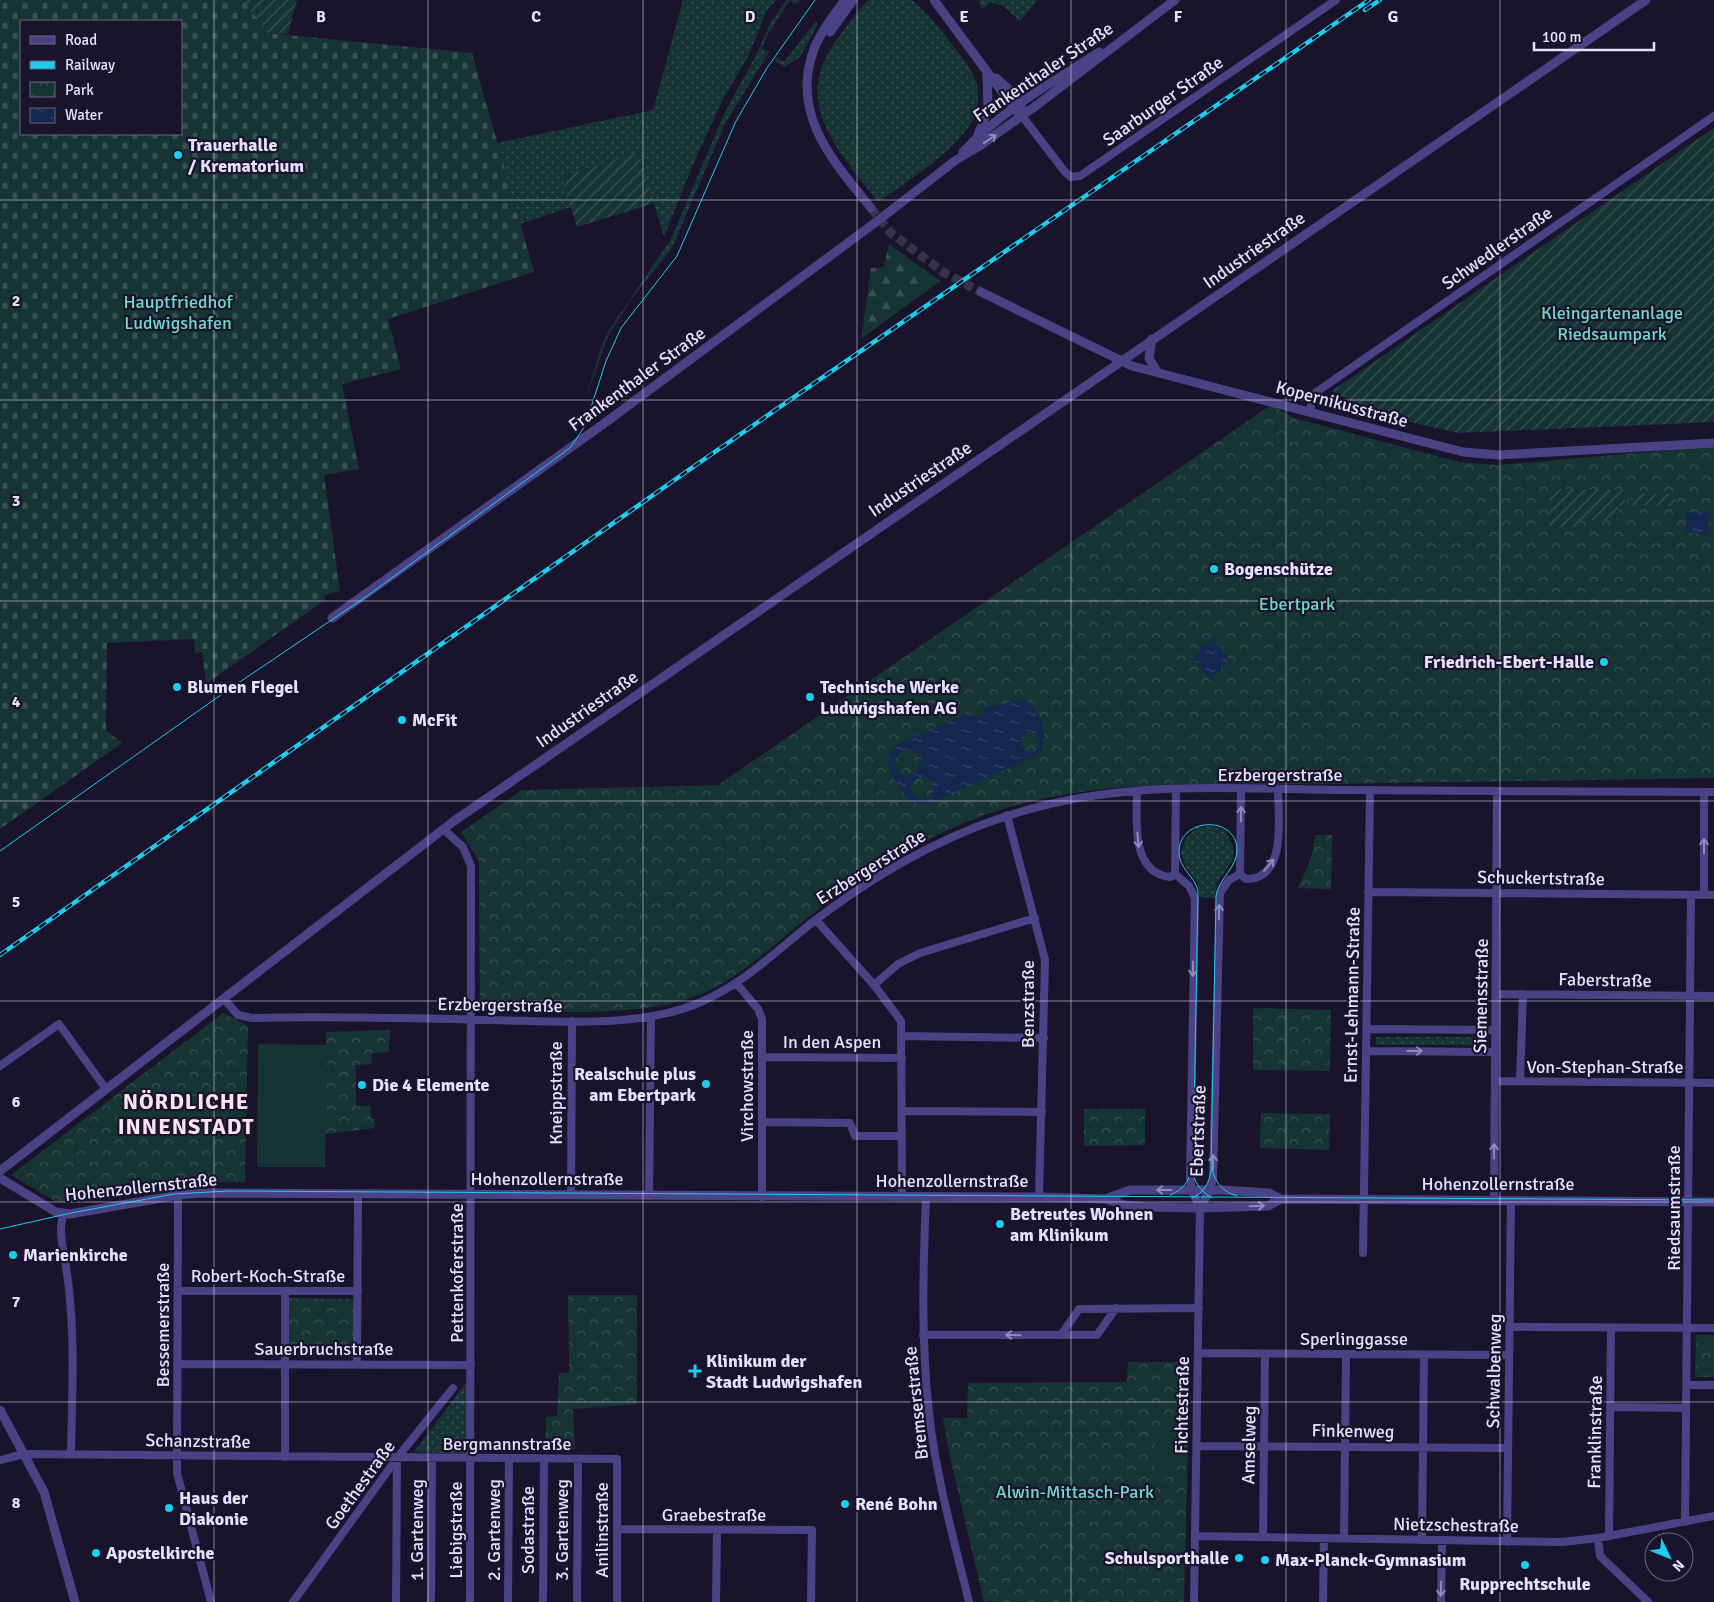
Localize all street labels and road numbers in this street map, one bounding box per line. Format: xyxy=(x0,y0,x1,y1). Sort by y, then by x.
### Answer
street label: Frankenthaler Straße xyxy=(969,17,1117,127)
street label: Saarburger Straße xyxy=(1099,51,1227,151)
street label: Schwedlerstraße xyxy=(1437,202,1557,294)
street label: Industriestraße xyxy=(1199,207,1309,293)
street label: Frankenthaler Straße xyxy=(564,322,710,436)
street label: Kopernikusstraße xyxy=(1273,376,1411,432)
street label: Industriestraße xyxy=(864,436,976,522)
street label: Industriestraße xyxy=(532,666,642,752)
street label: Erzbergerstraße xyxy=(1217,764,1343,786)
street label: Erzbergerstraße xyxy=(812,825,930,909)
street label: Schuckertstraße xyxy=(1477,866,1605,890)
street label: Ernst-Lehmann-Straße xyxy=(1339,907,1365,1083)
street label: Siemensstraße xyxy=(1469,938,1493,1054)
street label: Benzstraße xyxy=(1017,960,1039,1048)
street label: Faberstraße xyxy=(1558,968,1652,992)
street label: Erzbergerstraße xyxy=(437,993,563,1017)
street label: Virchowstraße xyxy=(736,1030,758,1142)
street label: In den Aspen xyxy=(783,1031,881,1053)
street label: Kneippstraße xyxy=(545,1041,567,1145)
street label: Von-Stephan-Straße xyxy=(1527,1056,1683,1078)
street label: Ebertstraße xyxy=(1185,1085,1211,1177)
street label: Riedsaumstraße xyxy=(1663,1145,1685,1271)
street label: Hohenzollernstraße xyxy=(64,1168,218,1206)
street label: Hohenzollernstraße xyxy=(470,1168,624,1190)
street label: Hohenzollernstraße xyxy=(875,1170,1029,1192)
street label: Hohenzollernstraße xyxy=(1421,1173,1575,1195)
street label: Pettenkoferstraße xyxy=(446,1203,468,1343)
street label: Bessemerstraße xyxy=(152,1263,174,1387)
street label: Robert-Koch-Straße xyxy=(191,1265,345,1287)
street label: Schwalbenweg xyxy=(1482,1314,1506,1428)
street label: Sperlinggasse xyxy=(1300,1328,1408,1350)
street label: Sauerbruchstraße xyxy=(255,1338,393,1360)
street label: Bremserstraße xyxy=(899,1345,933,1461)
street label: Fichtestraße xyxy=(1170,1356,1194,1454)
street label: Franklinstraße xyxy=(1583,1375,1607,1489)
street label: Amselweg xyxy=(1237,1405,1261,1485)
street label: Finkenweg xyxy=(1312,1419,1394,1443)
street label: Schanzstraße xyxy=(145,1429,251,1453)
street label: Bergmannstraße xyxy=(442,1433,572,1455)
street label: Goethestraße xyxy=(320,1436,400,1534)
street label: 1. Gartenweg xyxy=(406,1479,428,1581)
street label: 2. Gartenweg xyxy=(483,1479,505,1581)
street label: 3. Gartenweg xyxy=(551,1479,573,1581)
street label: Liebigstraße xyxy=(445,1482,467,1578)
street label: Anilinstraße xyxy=(591,1482,613,1578)
street label: Sodastraße xyxy=(517,1486,539,1574)
street label: Graebestraße xyxy=(662,1504,766,1526)
street label: Nietzschestraße xyxy=(1393,1513,1519,1537)

